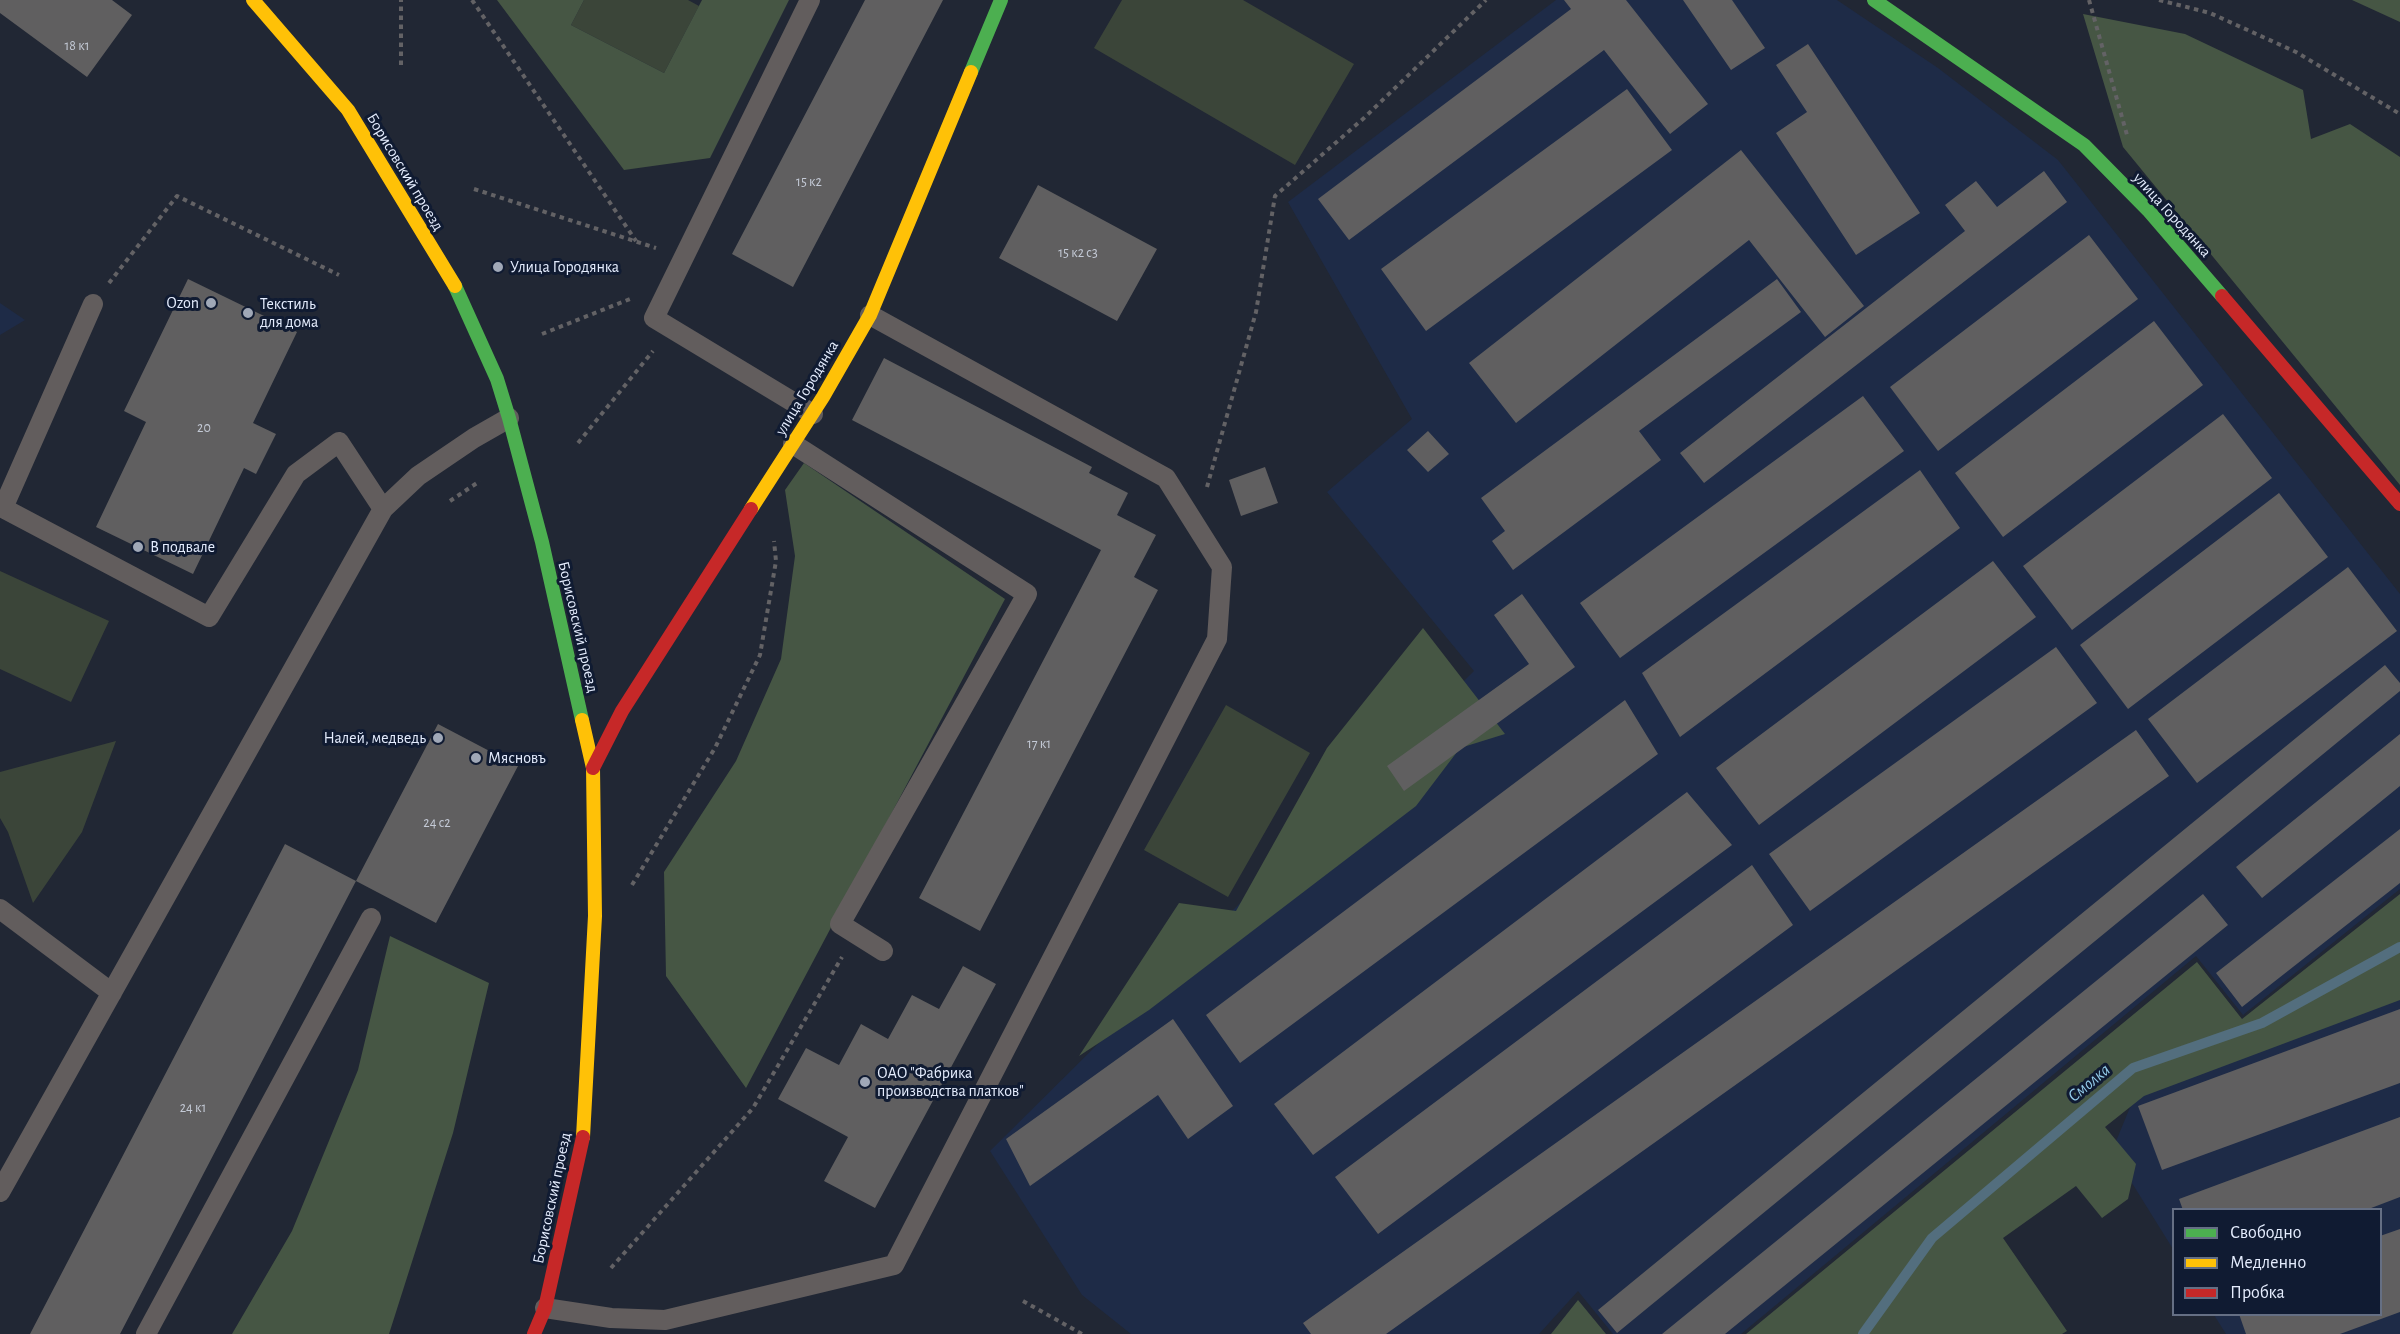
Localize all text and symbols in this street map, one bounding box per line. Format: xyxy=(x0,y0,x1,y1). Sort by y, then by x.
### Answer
house number: 18 к1 xyxy=(64,38,90,54)
street label: Борисовский проезд xyxy=(362,110,448,234)
street label: улица Городянка xyxy=(2129,169,2215,261)
house number: 15 к2 xyxy=(796,174,822,190)
house number: 15 к2 с3 xyxy=(1058,245,1098,261)
place label: Улица Городянка xyxy=(510,257,619,277)
marker: Улица Городянка xyxy=(491,260,505,274)
place label: Ozon xyxy=(167,293,199,313)
place label: Текстиль для дома xyxy=(260,294,318,332)
marker: Ozon xyxy=(204,296,218,310)
marker: Текстиль для дома xyxy=(241,306,255,320)
street label: улица Городянка xyxy=(771,337,843,439)
house number: 20 xyxy=(197,420,211,436)
place label: В подвале xyxy=(150,537,215,557)
marker: В подвале xyxy=(131,540,145,554)
street label: Борисовский проезд xyxy=(554,560,602,694)
place label: Налей, медведь xyxy=(323,728,426,748)
marker: Налей, медведь xyxy=(431,731,445,745)
house number: 17 к1 xyxy=(1027,736,1051,752)
place label: Мясновъ xyxy=(488,748,546,768)
marker: Мясновъ xyxy=(469,751,483,765)
house number: 24 с2 xyxy=(423,815,451,831)
water label: Смолка xyxy=(2063,1059,2115,1107)
place label: ОАО "Фабрика производства платков" xyxy=(877,1063,1024,1101)
marker: ОАО "Фабрика производства платков" xyxy=(858,1075,872,1089)
house number: 24 к1 xyxy=(180,1100,206,1116)
street label: Борисовский проезд xyxy=(529,1131,575,1265)
legend xyxy=(2172,1208,2382,1316)
text: Свободно xyxy=(2230,1224,2302,1242)
text: Медленно xyxy=(2230,1254,2306,1272)
text: Пробка xyxy=(2230,1284,2285,1302)

